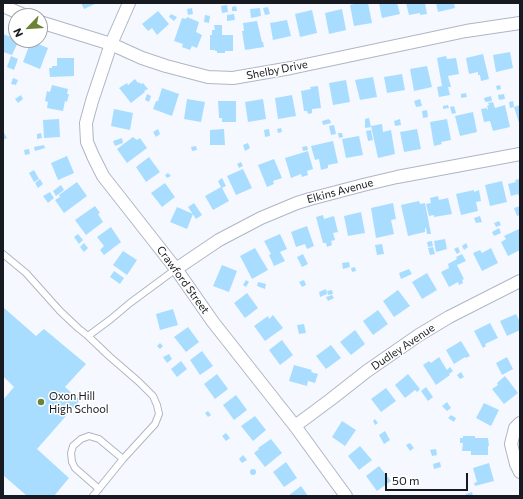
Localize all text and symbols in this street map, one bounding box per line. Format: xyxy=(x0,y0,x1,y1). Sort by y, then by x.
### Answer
north arrow xyxy=(8,8,48,48)
text: N xyxy=(10,26,25,39)
street label: Shelby Drive xyxy=(245,58,309,82)
street label: Elkins Avenue xyxy=(305,176,375,206)
street label: Crawford Street xyxy=(154,243,212,317)
street label: Dudley Avenue xyxy=(369,321,437,373)
place label: Oxon Hill High School xyxy=(49,389,109,415)
marker: Oxon Hill High School xyxy=(36,397,46,407)
scale bar xyxy=(387,465,470,491)
text: 50 m xyxy=(392,473,420,487)

